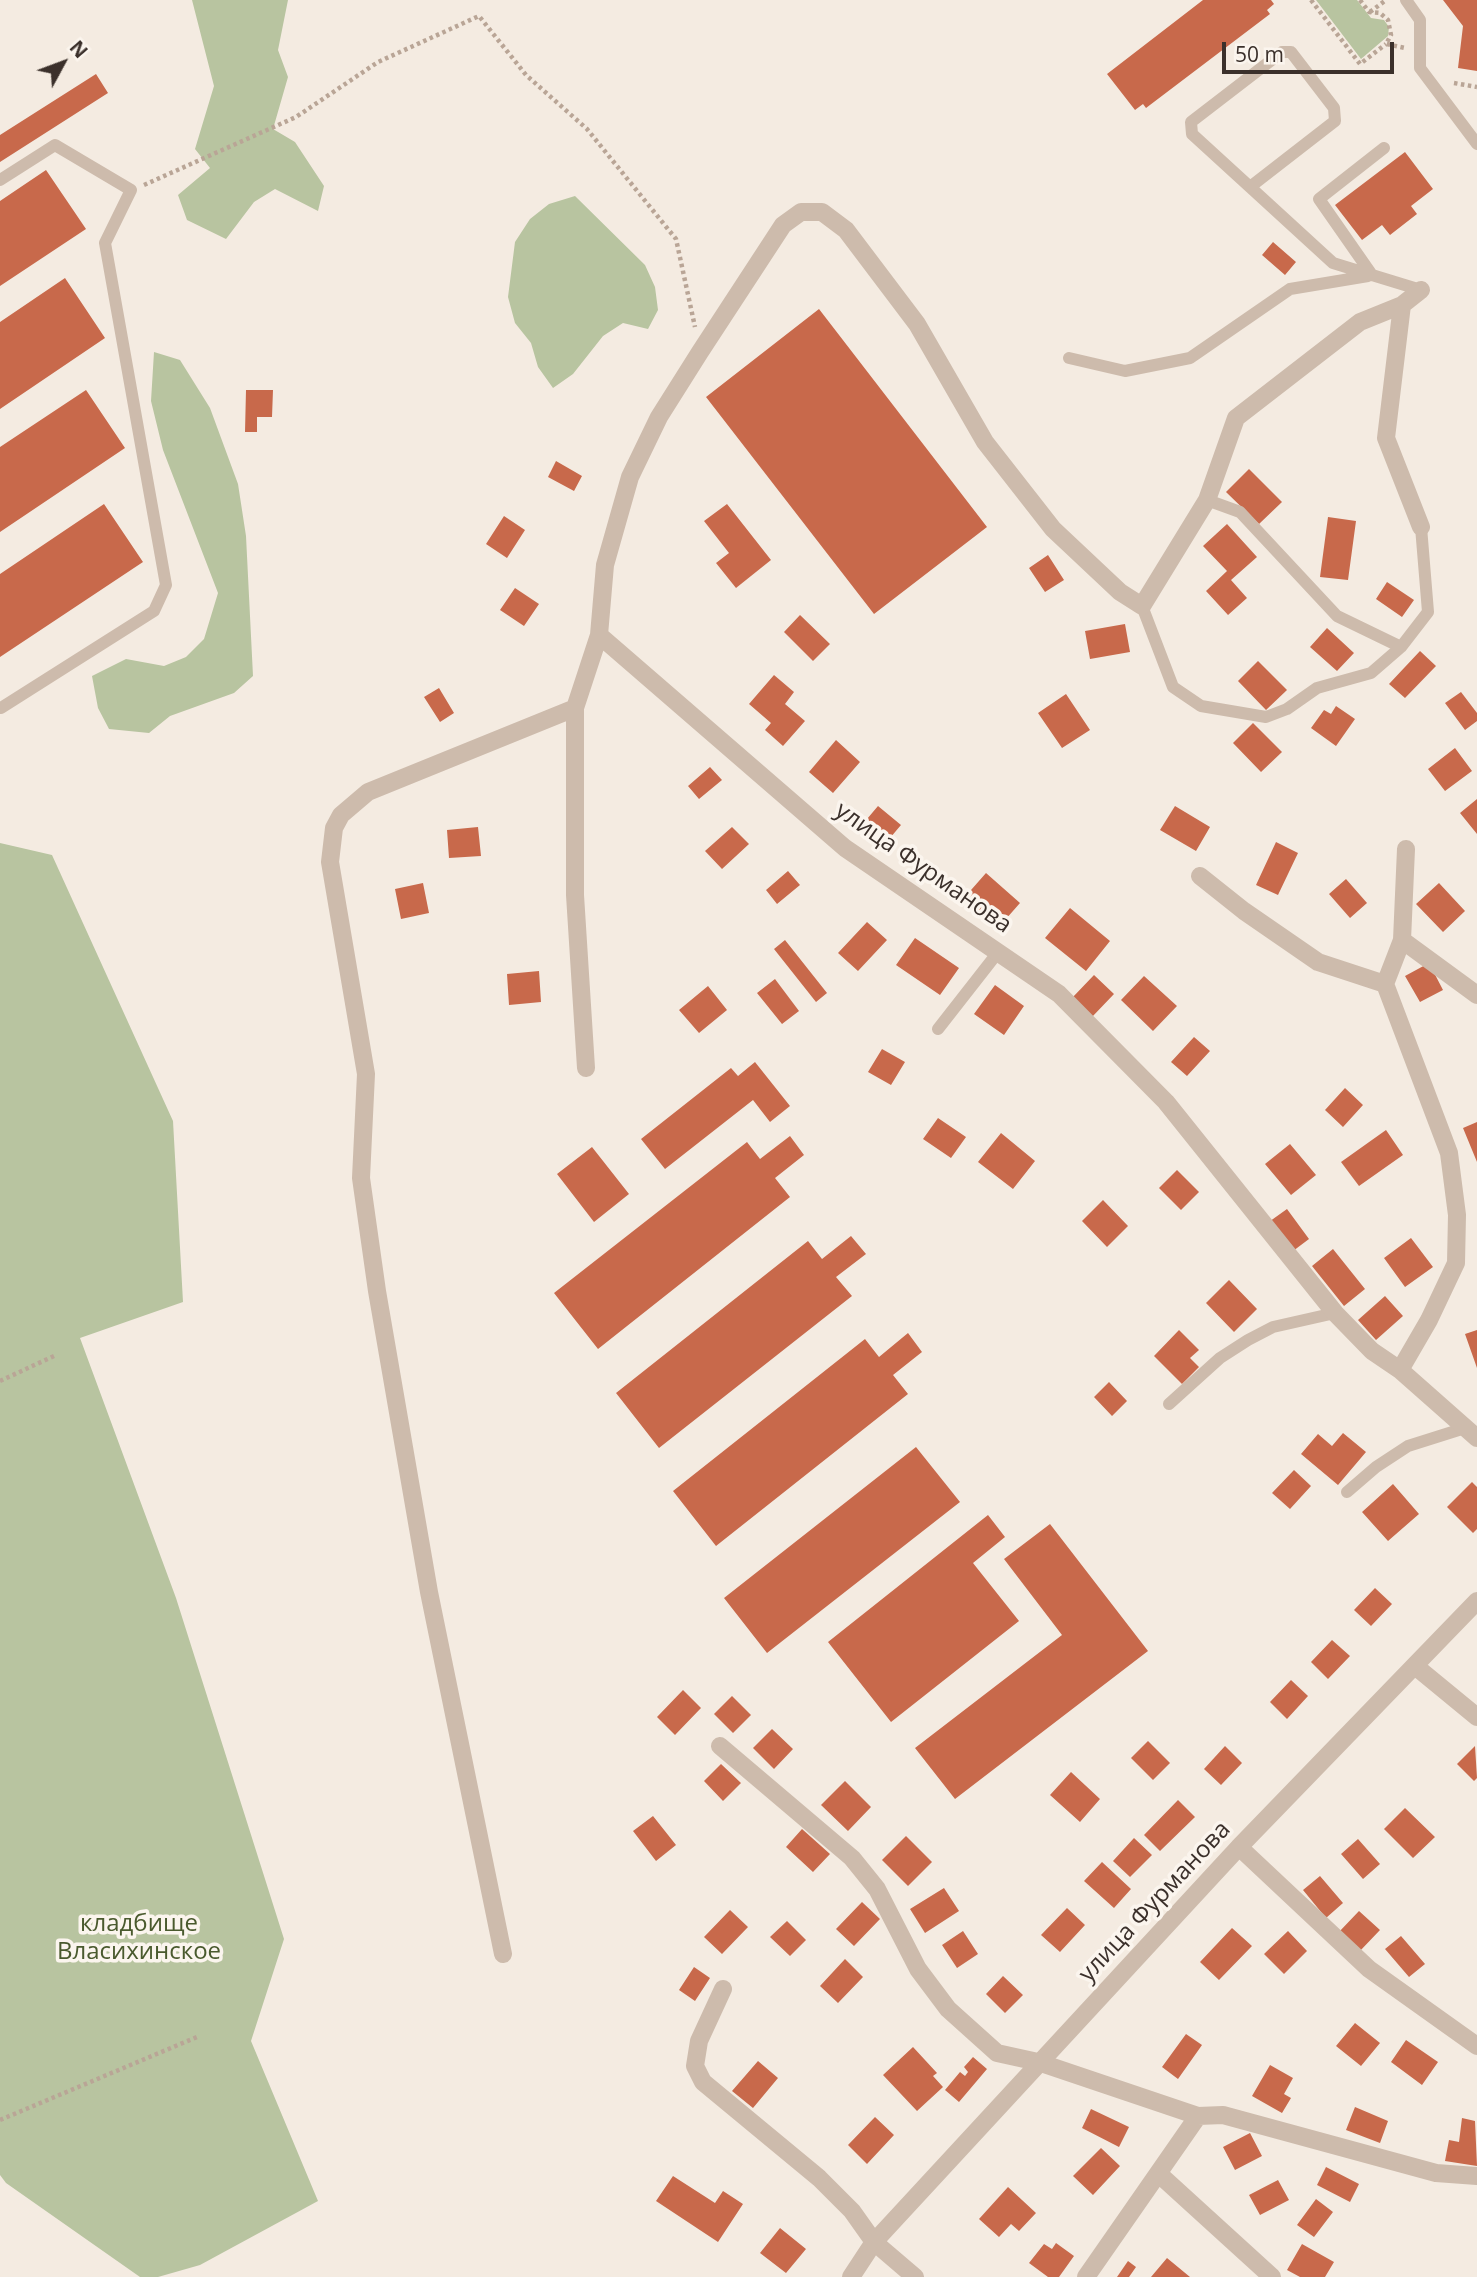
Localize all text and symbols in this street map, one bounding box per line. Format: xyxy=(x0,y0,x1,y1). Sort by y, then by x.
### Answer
north arrow xyxy=(28,28,98,98)
scale bar xyxy=(1225,28,1396,72)
text: N xyxy=(64,35,94,64)
text: 50 m xyxy=(1235,40,1284,68)
street label: улица Фурманова xyxy=(829,796,1017,940)
street label: улица Фурманова xyxy=(1073,1816,1237,1988)
park label: кладбище Власихинское xyxy=(57,1910,221,1966)

